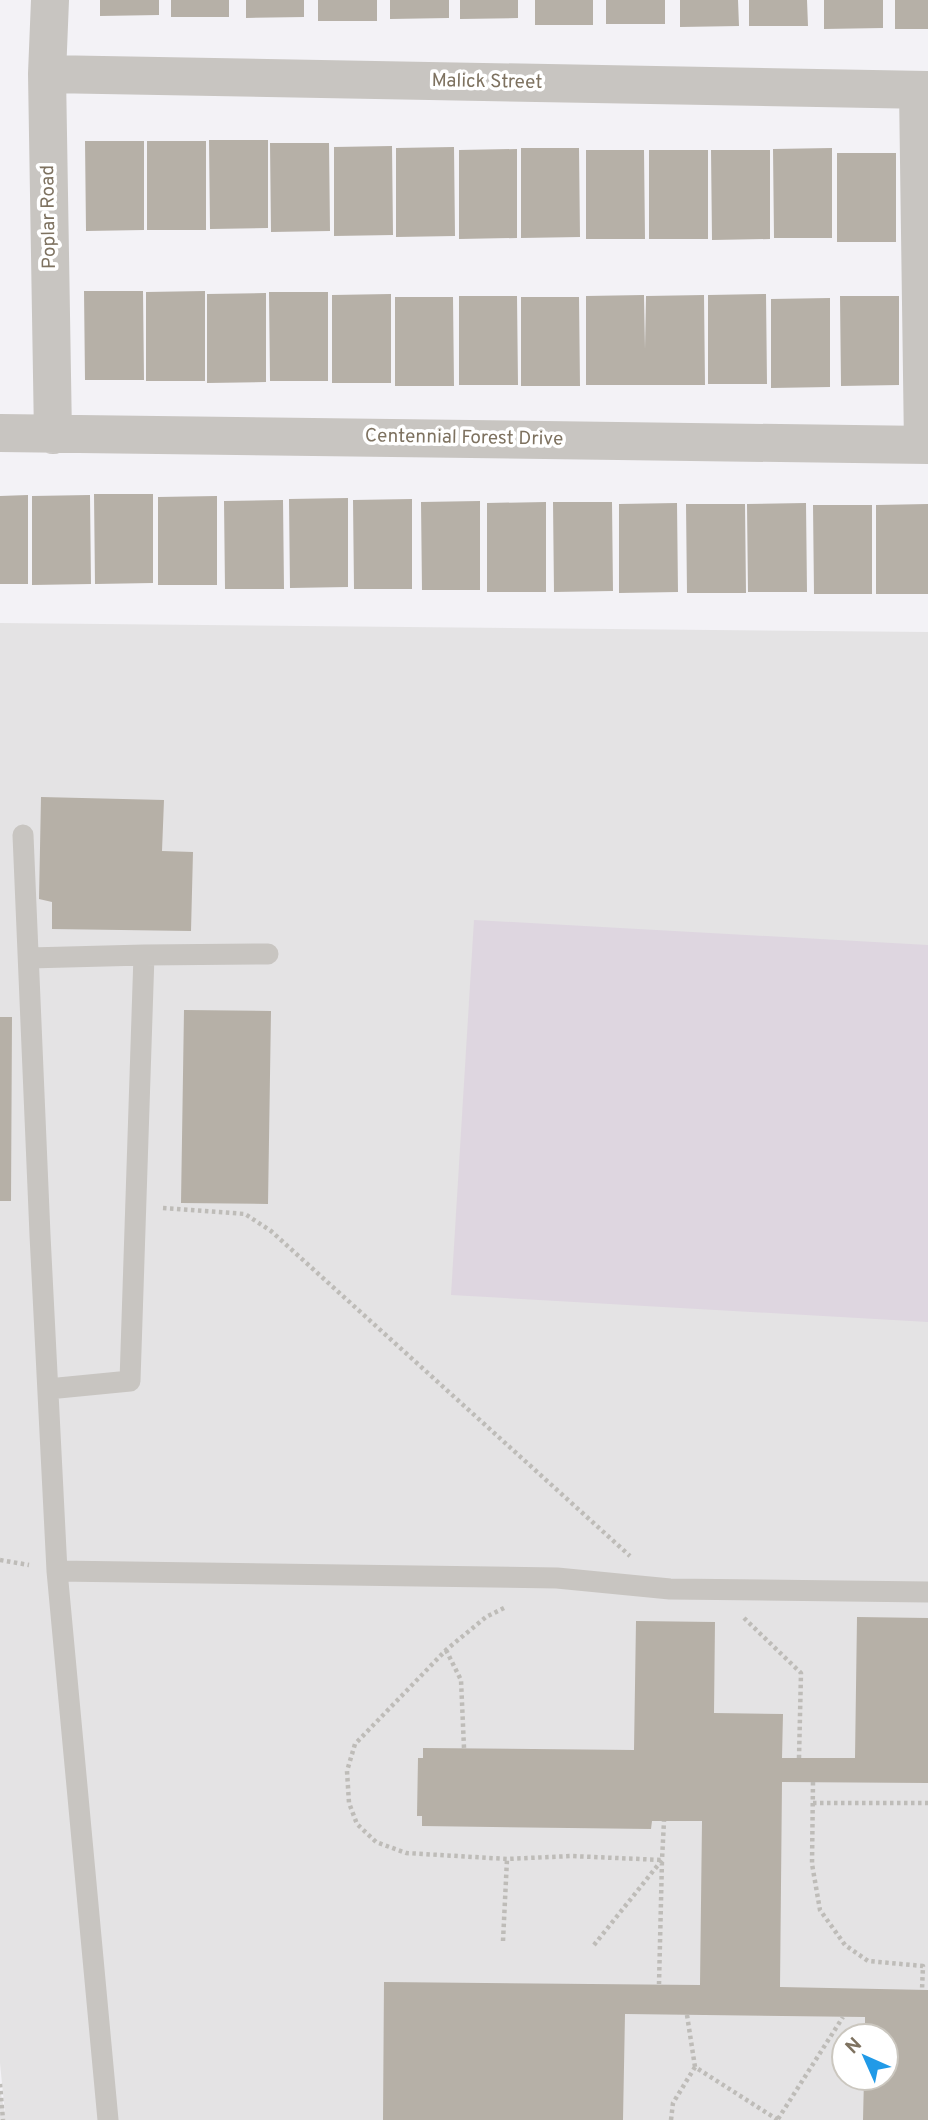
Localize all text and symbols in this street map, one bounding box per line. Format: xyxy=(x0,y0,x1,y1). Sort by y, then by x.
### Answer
street label: Malick Street xyxy=(431,69,543,95)
street label: Poplar Road xyxy=(36,165,62,269)
street label: Centennial Forest Drive xyxy=(365,424,563,452)
north arrow xyxy=(830,2022,900,2092)
text: N xyxy=(841,2033,868,2060)

